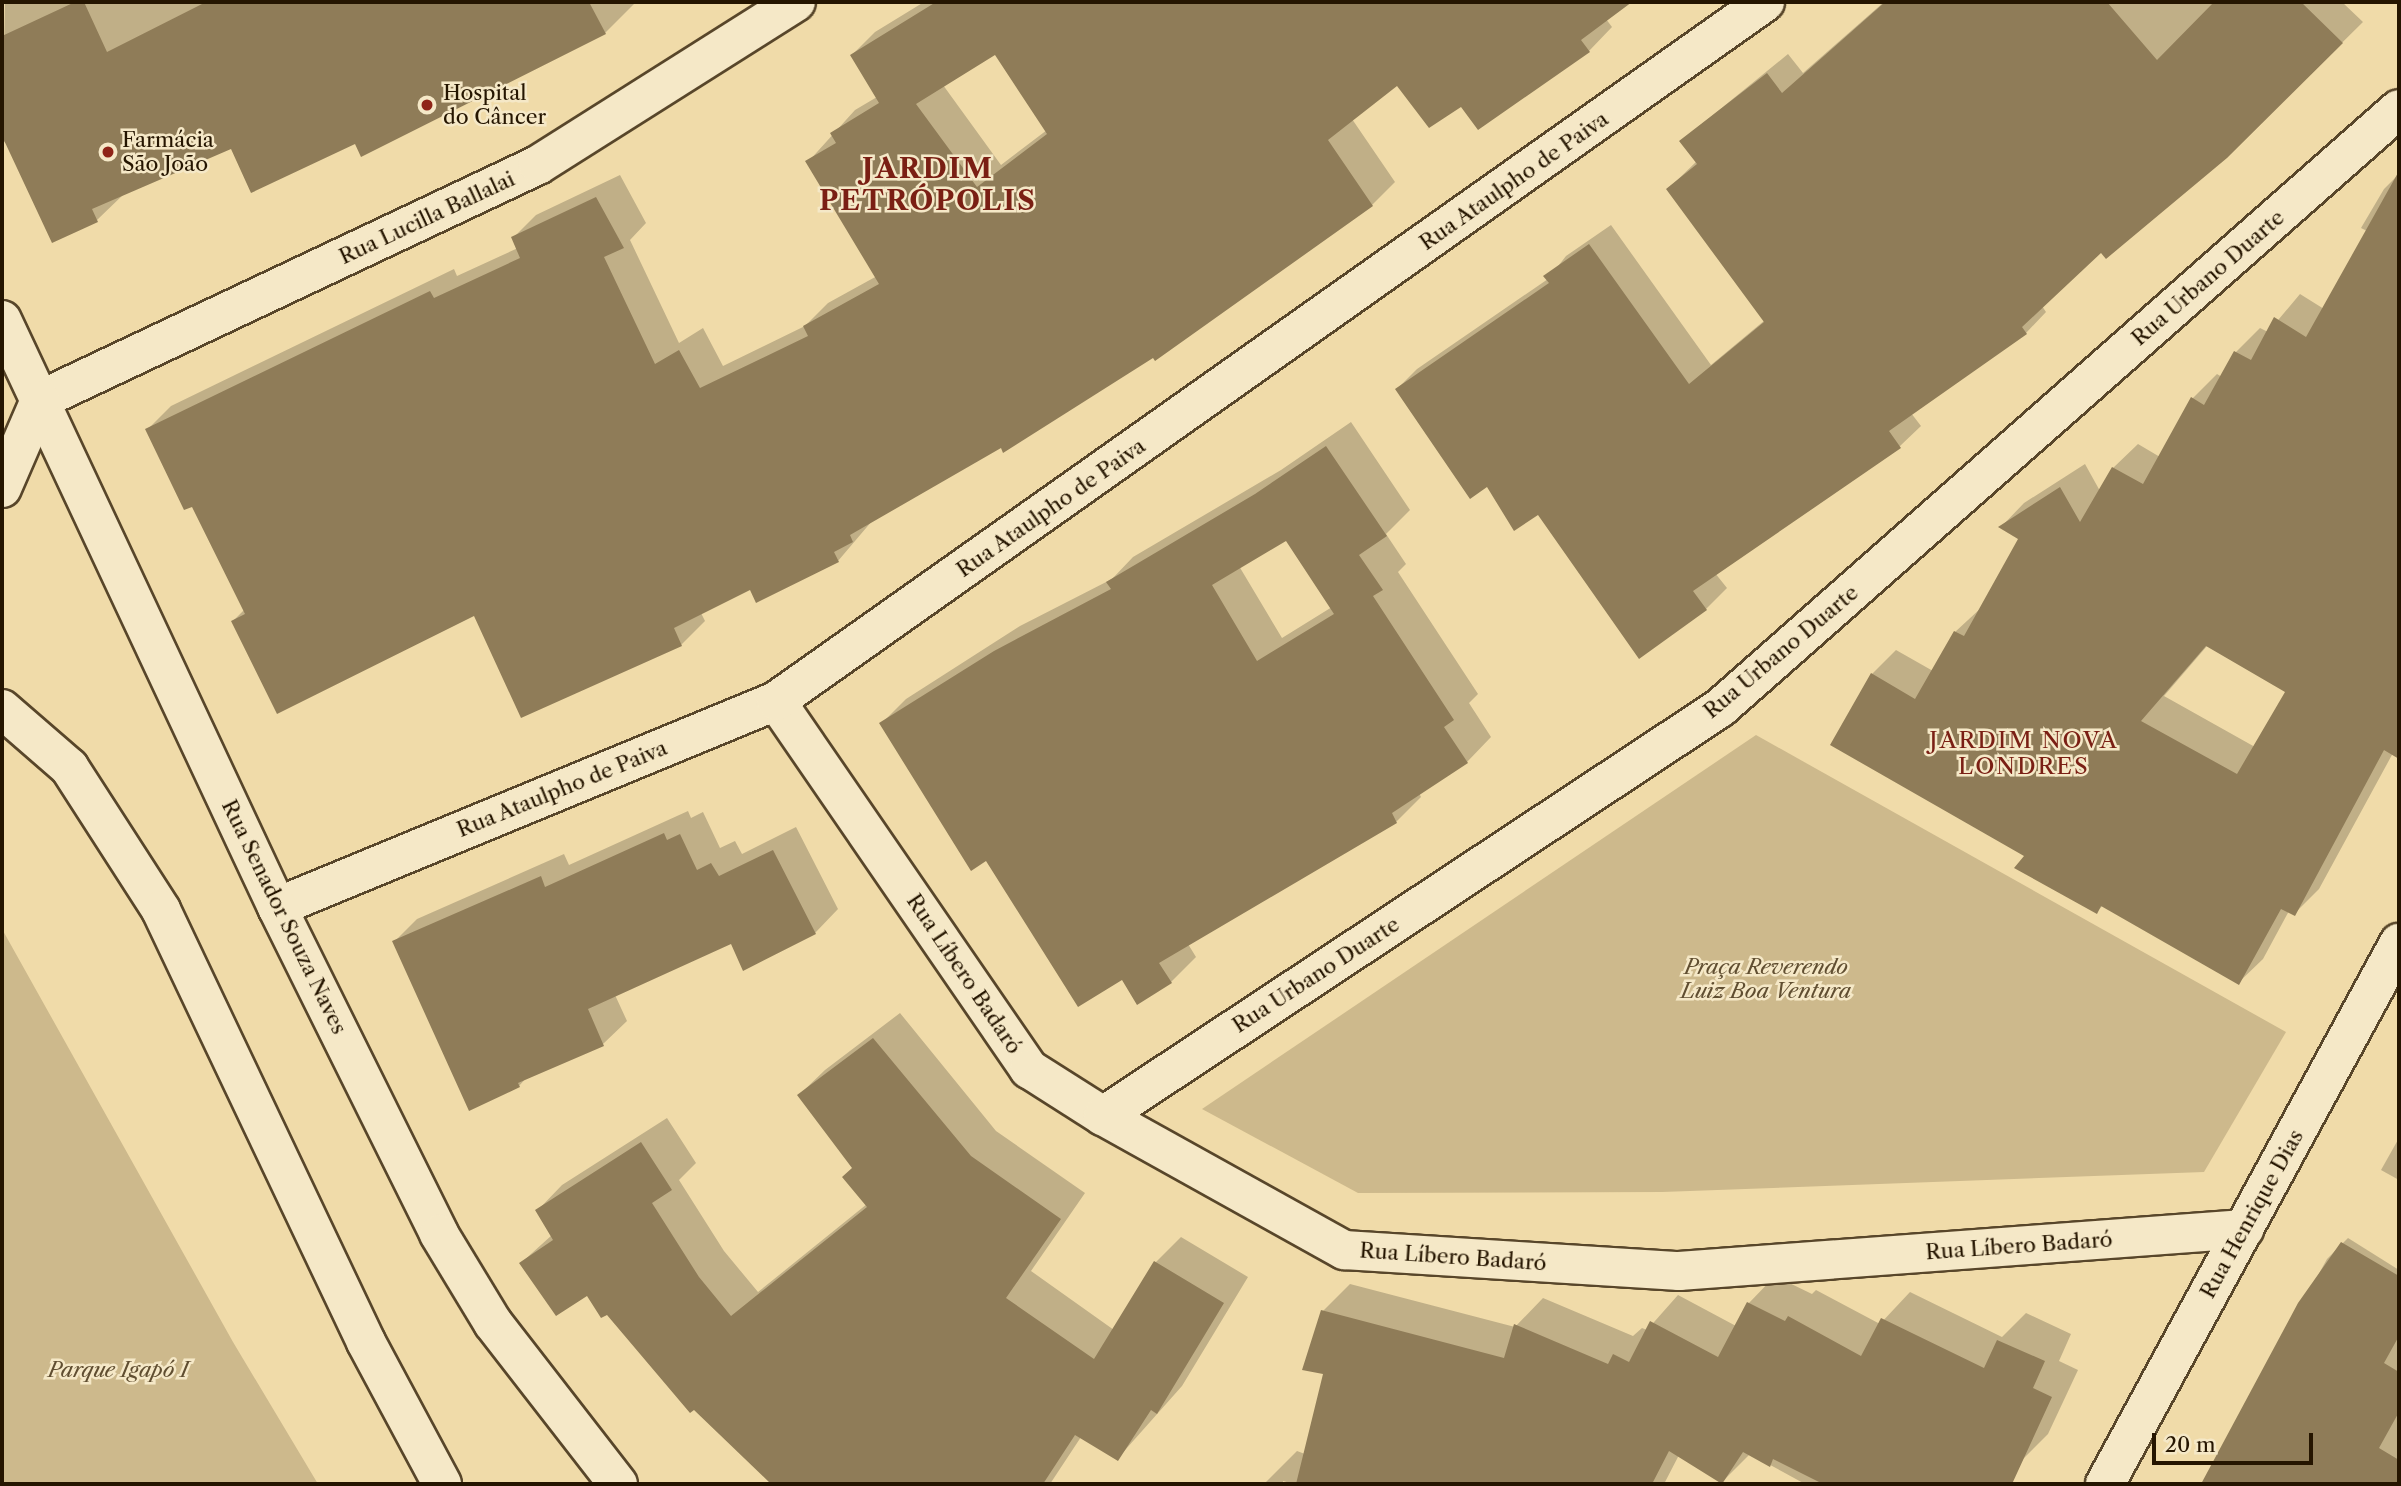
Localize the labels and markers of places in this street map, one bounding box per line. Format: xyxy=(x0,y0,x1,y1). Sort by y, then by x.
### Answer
place label: Hospital do Câncer xyxy=(443,80,546,130)
marker: Hospital do Câncer xyxy=(417,95,437,115)
place label: Farmácia São João xyxy=(122,127,214,177)
marker: Farmácia São João xyxy=(100,144,116,160)

